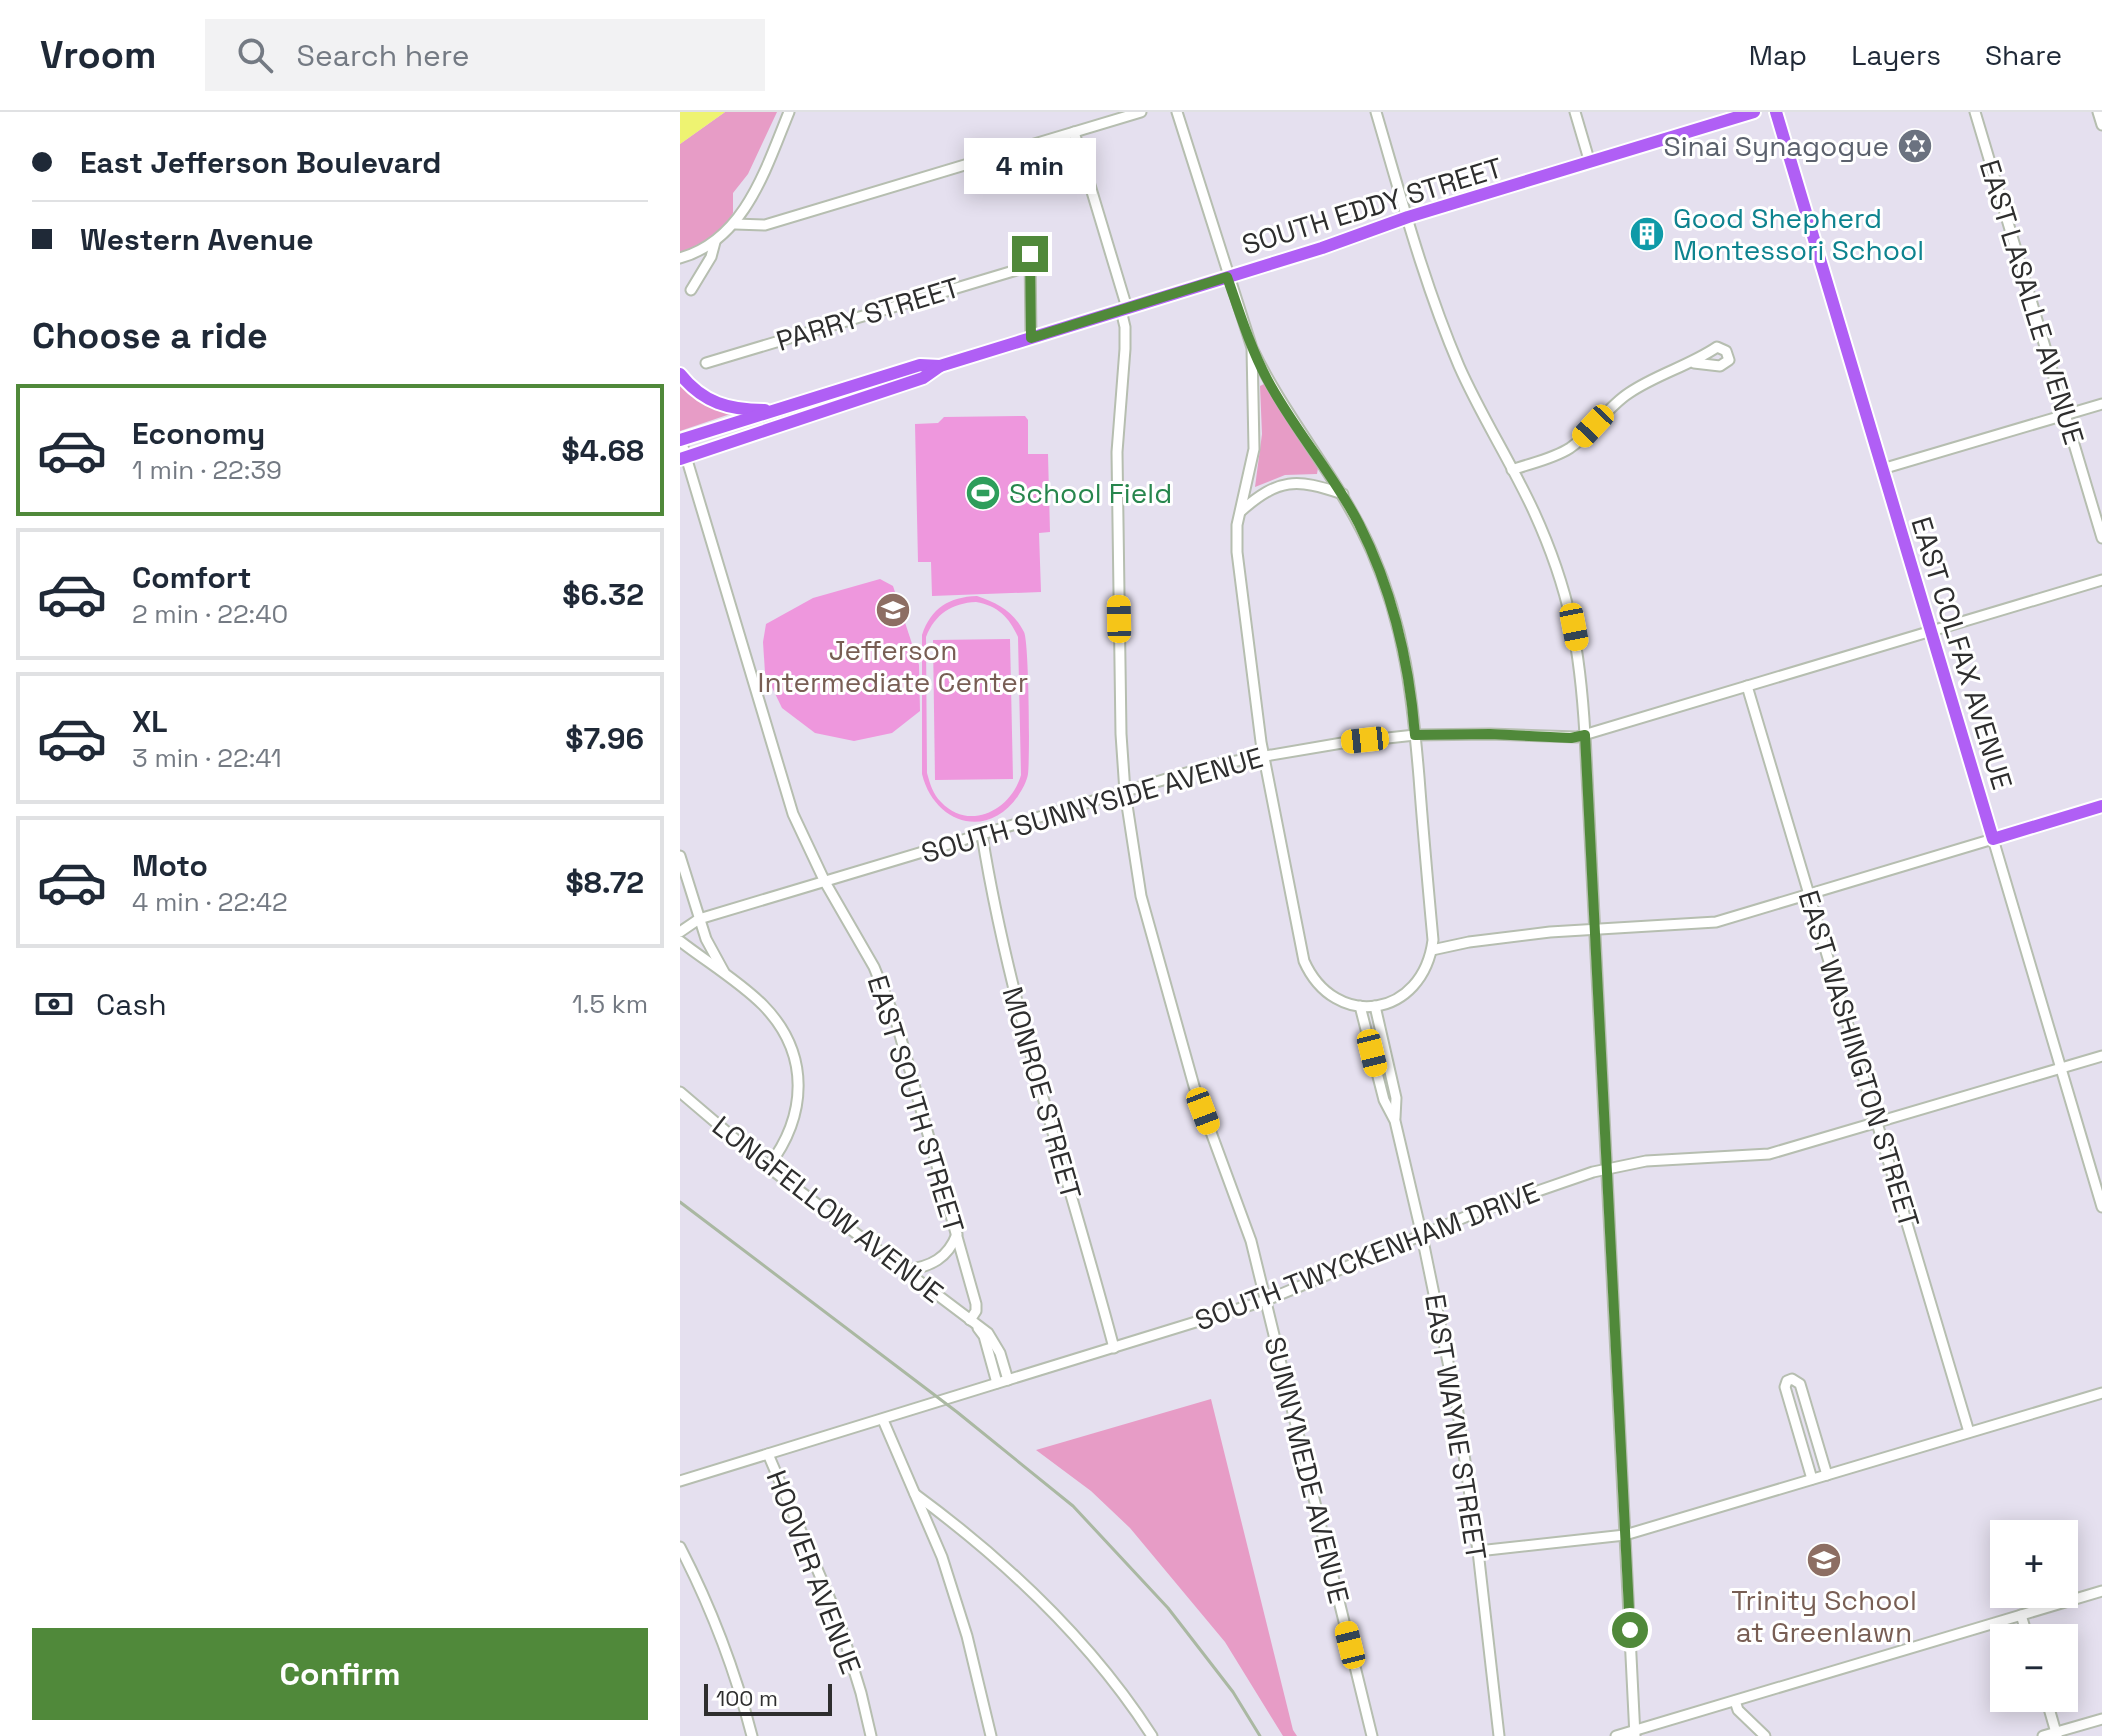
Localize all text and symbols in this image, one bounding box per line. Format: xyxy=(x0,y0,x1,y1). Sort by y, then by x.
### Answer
search box xyxy=(205,19,765,91)
text: Vroom xyxy=(40,31,157,79)
icon: search xyxy=(233,33,277,77)
text: Search here xyxy=(297,36,469,75)
text: Map xyxy=(1749,37,1807,73)
text: Layers xyxy=(1851,37,1941,73)
text: Share xyxy=(1985,37,2062,73)
synagogue icon: Sinai Synagogue xyxy=(1896,127,1934,165)
place label: Sinai Synagogue xyxy=(1664,128,1889,164)
callout: 4 min xyxy=(964,138,1096,194)
text: East Jefferson Boulevard xyxy=(80,143,441,182)
text: 4 min xyxy=(996,149,1064,183)
street label: SOUTH EDDY STREET xyxy=(1237,149,1507,263)
street label: EAST LASALLE AVENUE xyxy=(1972,155,2092,449)
place label: Good Shepherd Montessori School xyxy=(1673,200,1924,268)
building icon: Good Shepherd Montessori School xyxy=(1628,215,1666,253)
text: Western Avenue xyxy=(80,220,314,259)
route end xyxy=(1012,236,1048,272)
street label: PARRY STREET xyxy=(772,269,964,359)
text: Choose a ride xyxy=(32,313,268,359)
car xyxy=(1568,400,1618,452)
icon: car xyxy=(36,414,108,486)
text: Economy xyxy=(132,414,265,453)
text: $4.68 xyxy=(562,431,644,470)
text: 1 min · 22:39 xyxy=(132,453,282,487)
sports icon: School Field xyxy=(964,474,1002,512)
place label: School Field xyxy=(1009,475,1172,511)
street label: EAST COLFAX AVENUE xyxy=(1903,512,2021,794)
icon: car xyxy=(36,558,108,630)
text: Comfort xyxy=(132,558,251,597)
text: $6.32 xyxy=(562,575,644,614)
school or university icon: Jefferson Intermediate Center xyxy=(874,591,912,629)
car xyxy=(1107,595,1131,643)
text: 2 min · 22:40 xyxy=(132,597,288,631)
car xyxy=(1558,601,1590,653)
place label: Jefferson Intermediate Center xyxy=(758,632,1028,700)
icon: car xyxy=(36,702,108,774)
text: XL xyxy=(132,702,168,741)
text: $7.96 xyxy=(565,719,644,758)
car xyxy=(1340,726,1390,754)
street label: SOUTH SUNNYSIDE AVENUE xyxy=(917,739,1267,871)
text: 3 min · 22:41 xyxy=(132,741,282,775)
icon: car xyxy=(36,846,108,918)
text: Moto xyxy=(132,846,208,885)
text: $8.72 xyxy=(566,863,644,902)
text: 4 min · 22:42 xyxy=(132,885,288,919)
street label: EAST WASHINGTON STREET xyxy=(1790,886,1928,1232)
street label: EAST SOUTH STREET xyxy=(860,971,972,1237)
icon: cash xyxy=(32,982,76,1026)
street label: MONROE STREET xyxy=(994,983,1090,1203)
text: Cash xyxy=(96,985,167,1024)
text: 1.5 km xyxy=(572,987,648,1021)
car xyxy=(1355,1027,1389,1079)
car xyxy=(1183,1084,1223,1138)
street label: LONGFELLOW AVENUE xyxy=(705,1108,951,1310)
street label: SOUTH TWYCKENHAM DRIVE xyxy=(1190,1174,1544,1338)
street label: EAST WAYNE STREET xyxy=(1417,1291,1495,1563)
street label: SUNNYMEDE AVENUE xyxy=(1256,1333,1358,1607)
street label: HOOVER AVENUE xyxy=(759,1465,869,1679)
map controls xyxy=(1990,1520,2078,1712)
button: + xyxy=(1990,1520,2078,1608)
school or university icon: Trinity School at Greenlawn xyxy=(1805,1541,1843,1579)
place label: Trinity School at Greenlawn xyxy=(1731,1582,1917,1650)
route start xyxy=(1612,1612,1648,1648)
car xyxy=(1333,1619,1367,1671)
button: − xyxy=(1990,1624,2078,1712)
button: Confirm xyxy=(32,1628,648,1720)
scale bar xyxy=(704,1680,832,1716)
text: 100 m xyxy=(716,1684,778,1712)

